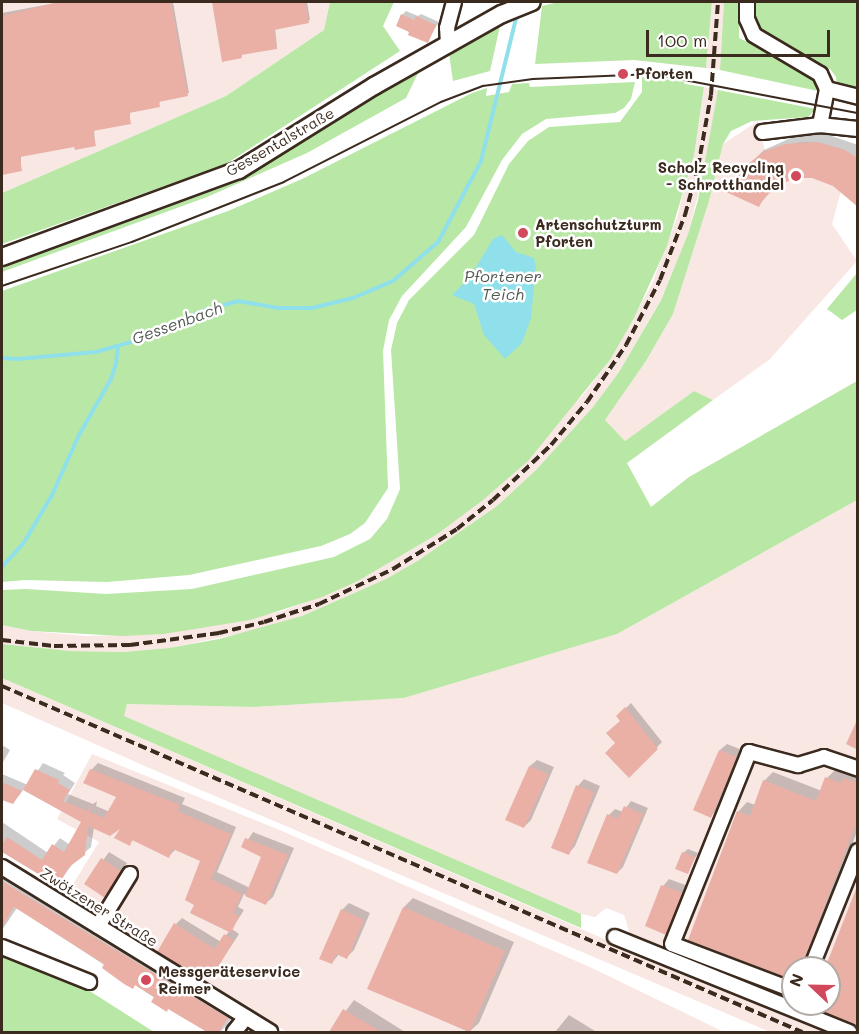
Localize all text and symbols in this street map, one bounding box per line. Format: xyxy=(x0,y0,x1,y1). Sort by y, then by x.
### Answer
scale bar xyxy=(649,18,834,56)
text: 100 m xyxy=(657,28,707,52)
place label: Pforten xyxy=(635,65,693,83)
marker: Pforten xyxy=(616,67,630,81)
street label: Gessentalstraße xyxy=(223,104,337,180)
place label: Scholz Recycling - Schrotthandel xyxy=(658,158,784,193)
marker: Scholz Recycling - Schrotthandel xyxy=(789,169,803,183)
place label: Artenschutzturm Pforten xyxy=(535,215,661,250)
marker: Artenschutzturm Pforten xyxy=(516,226,530,240)
water label: Pfortener Teich xyxy=(464,266,542,304)
water label: Gessenbach xyxy=(129,298,225,348)
street label: Zwötzener Straße xyxy=(37,863,161,951)
north arrow xyxy=(781,956,841,1016)
place label: Messgeräteservice Reimer xyxy=(158,962,300,997)
text: N xyxy=(784,970,808,989)
marker: Messgeräteservice Reimer xyxy=(139,973,153,987)

